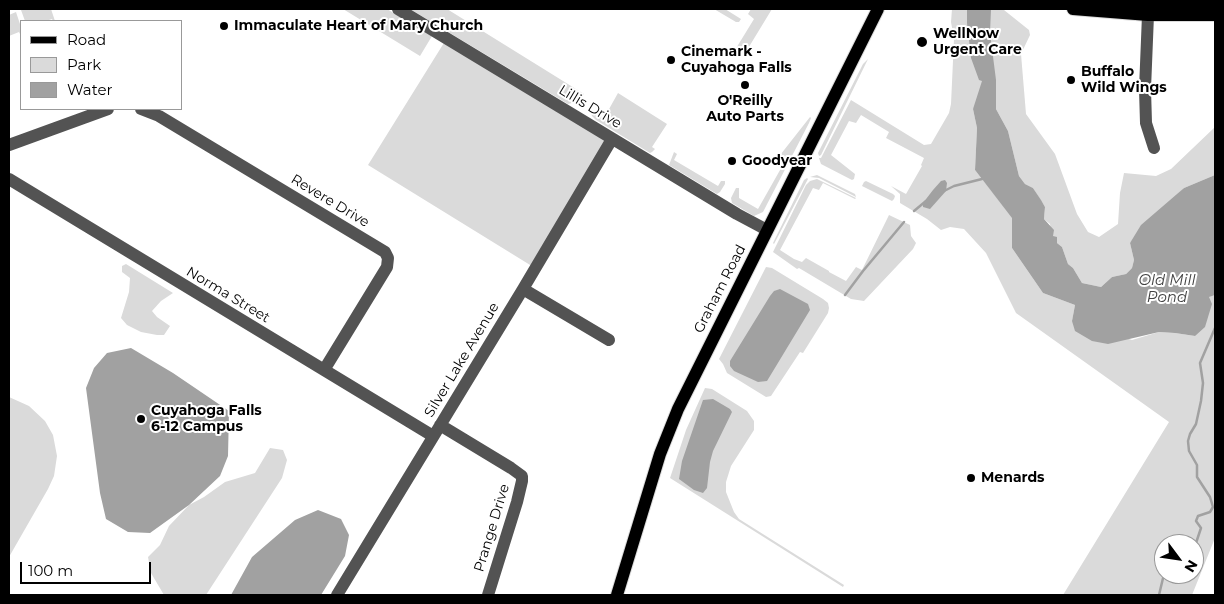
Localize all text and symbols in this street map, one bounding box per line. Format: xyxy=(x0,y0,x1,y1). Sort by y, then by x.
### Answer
place label: Immaculate Heart of Mary Church xyxy=(234,18,483,34)
legend xyxy=(20,20,182,110)
marker: Immaculate Heart of Mary Church xyxy=(218,20,230,32)
place label: WellNow Urgent Care xyxy=(933,26,1022,58)
text: Road xyxy=(67,30,106,49)
marker: WellNow Urgent Care xyxy=(915,35,929,49)
place label: Cinemark - Cuyahoga Falls xyxy=(681,44,792,76)
marker: Cinemark - Cuyahoga Falls xyxy=(665,54,677,66)
text: Park xyxy=(67,55,101,74)
place label: Buffalo Wild Wings xyxy=(1081,64,1167,96)
marker: Buffalo Wild Wings xyxy=(1065,74,1077,86)
marker: O'Reilly Auto Parts xyxy=(739,79,751,91)
text: Water xyxy=(67,80,113,99)
street label: Lillis Drive xyxy=(555,82,625,132)
place label: O'Reilly Auto Parts xyxy=(706,93,784,125)
place label: Goodyear xyxy=(742,153,812,169)
marker: Goodyear xyxy=(726,155,738,167)
street label: Revere Drive xyxy=(288,171,372,231)
street label: Graham Road xyxy=(691,242,749,336)
street label: Norma Street xyxy=(183,263,273,327)
water label: Old Mill Pond xyxy=(1138,272,1196,307)
street label: Silver Lake Avenue xyxy=(421,300,503,420)
place label: Cuyahoga Falls 6-12 Campus xyxy=(151,403,262,436)
marker: Cuyahoga Falls 6-12 Campus xyxy=(135,413,147,425)
place label: Menards xyxy=(981,470,1045,486)
marker: Menards xyxy=(965,472,977,484)
street label: Prange Drive xyxy=(471,482,513,574)
north arrow xyxy=(1154,534,1204,584)
scale bar xyxy=(22,552,154,584)
text: N xyxy=(1180,557,1202,576)
text: 100 m xyxy=(28,561,73,580)

